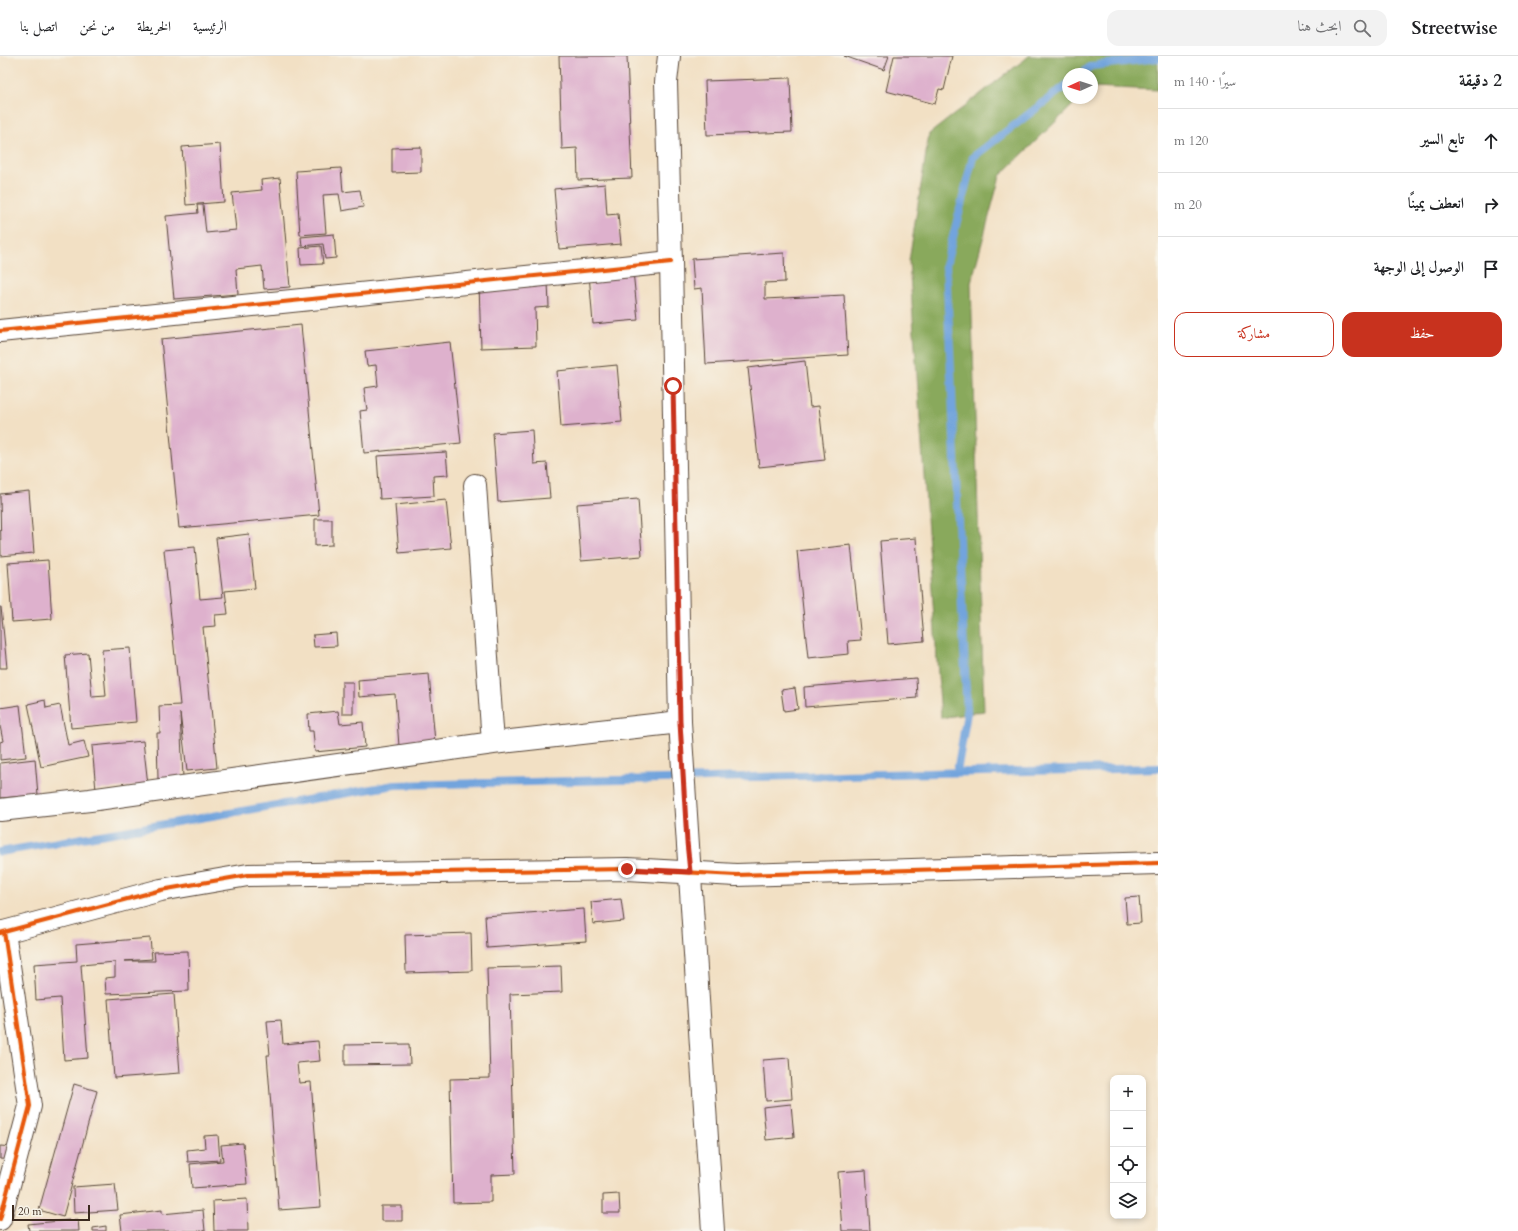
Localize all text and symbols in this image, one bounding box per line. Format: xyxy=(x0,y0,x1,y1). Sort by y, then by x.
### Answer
search box xyxy=(1107,10,1387,46)
text: Streetwise xyxy=(1411,15,1498,41)
text: ابحث هنا xyxy=(1297,16,1341,36)
text: اتصل بنا xyxy=(20,17,58,36)
text: من نحن xyxy=(80,17,115,36)
text: الخريطة xyxy=(137,17,171,36)
text: الرئيسية xyxy=(193,17,227,36)
icon: search xyxy=(1351,17,1373,39)
north arrow xyxy=(1062,68,1098,104)
text: 2 دقيقة xyxy=(1459,69,1502,92)
text: سيرًا · 140 m xyxy=(1174,73,1236,91)
text: تابع السير xyxy=(1421,129,1464,149)
icon: ahead xyxy=(1480,130,1502,152)
text: 120 m xyxy=(1174,132,1208,150)
text: انعطف يمينًا xyxy=(1408,193,1464,213)
icon: right xyxy=(1480,194,1502,216)
text: 20 m xyxy=(1174,196,1202,214)
text: الوصول إلى الوجهة xyxy=(1374,257,1464,277)
icon: arrive xyxy=(1480,258,1502,280)
button: مشاركة xyxy=(1174,312,1334,357)
button: حفظ xyxy=(1342,312,1502,357)
route start xyxy=(664,377,682,395)
route end xyxy=(618,860,636,878)
map controls xyxy=(1110,1075,1146,1219)
button: + xyxy=(1110,1075,1146,1111)
button: − xyxy=(1110,1111,1146,1147)
button: locate xyxy=(1110,1147,1146,1183)
button: layers xyxy=(1110,1183,1146,1219)
scale bar xyxy=(12,1203,90,1222)
text: 20 m xyxy=(18,1204,42,1219)

